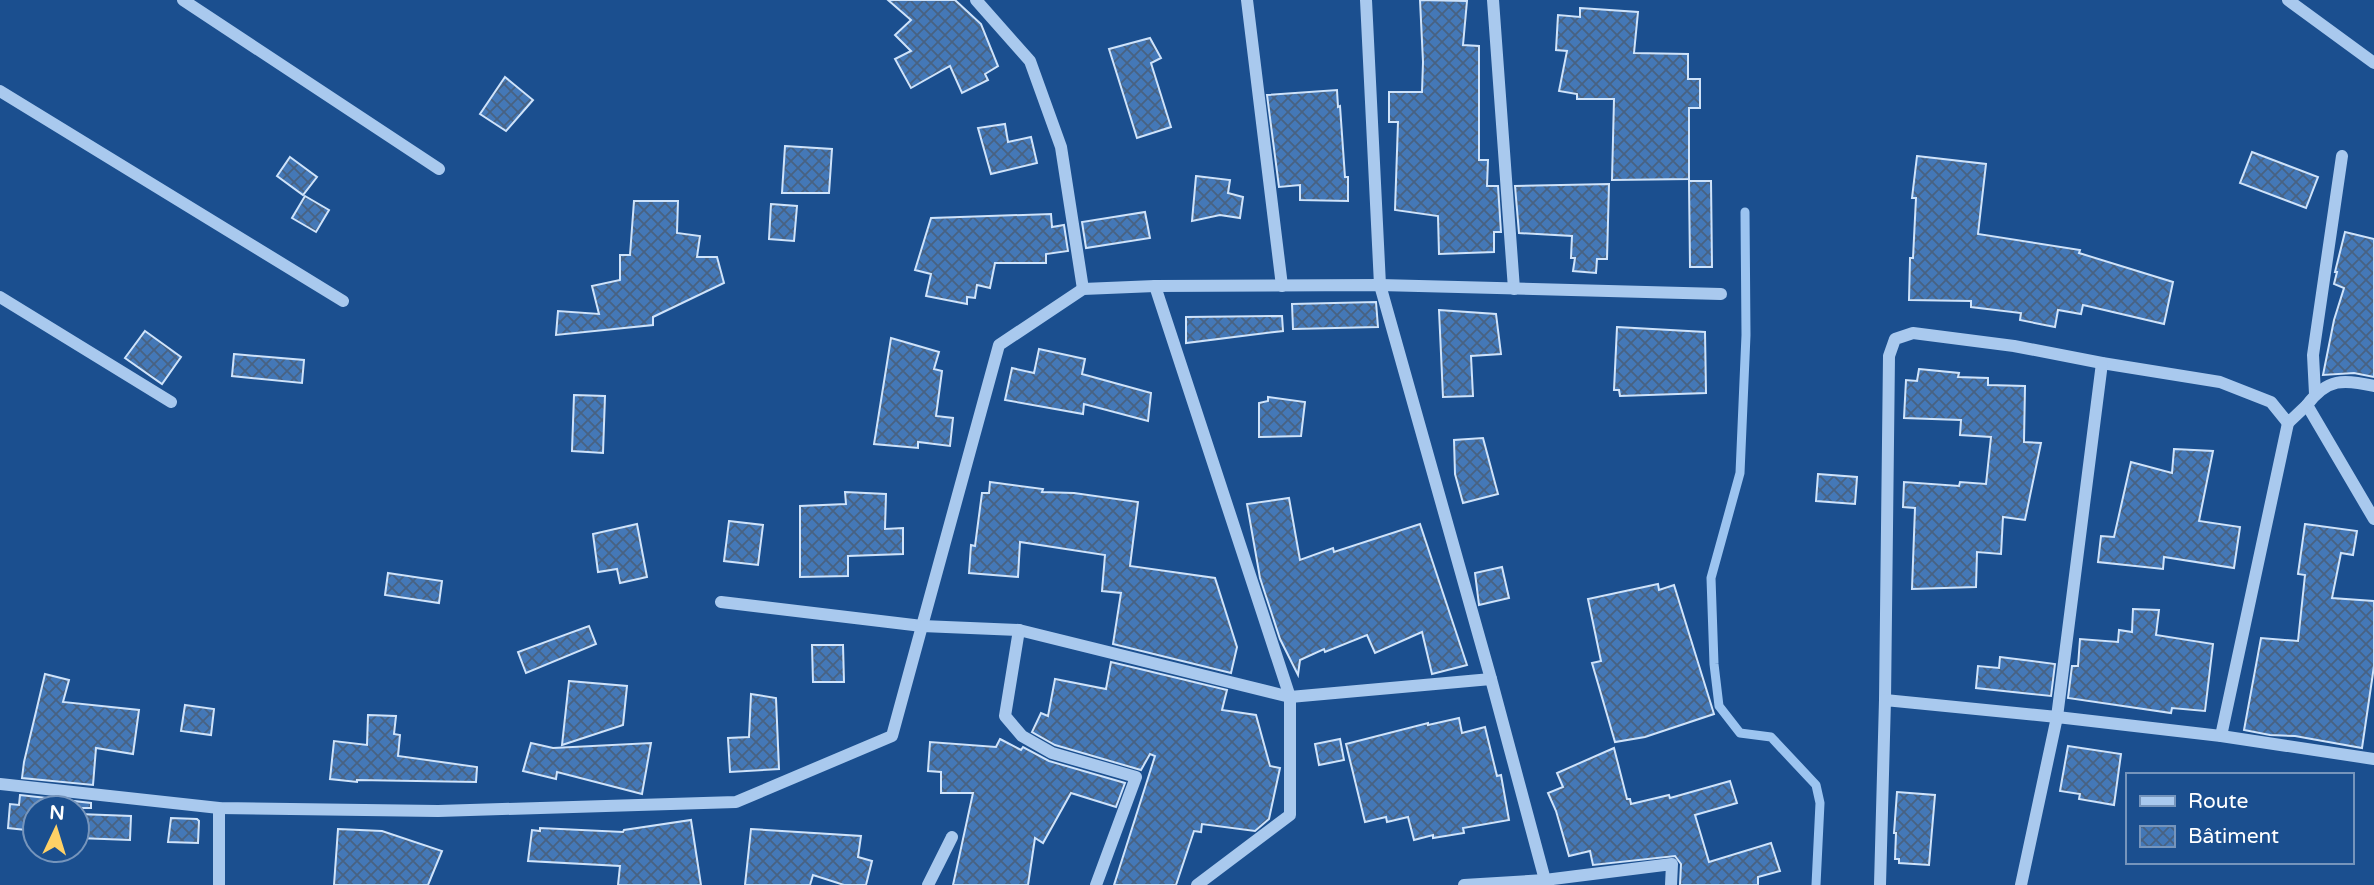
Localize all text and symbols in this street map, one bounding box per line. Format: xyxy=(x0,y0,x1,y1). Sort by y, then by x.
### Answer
legend xyxy=(2126,773,2353,864)
text: Route xyxy=(2188,789,2248,814)
north arrow xyxy=(21,794,91,864)
text: N xyxy=(49,802,65,825)
text: Bâtiment xyxy=(2188,824,2279,849)

